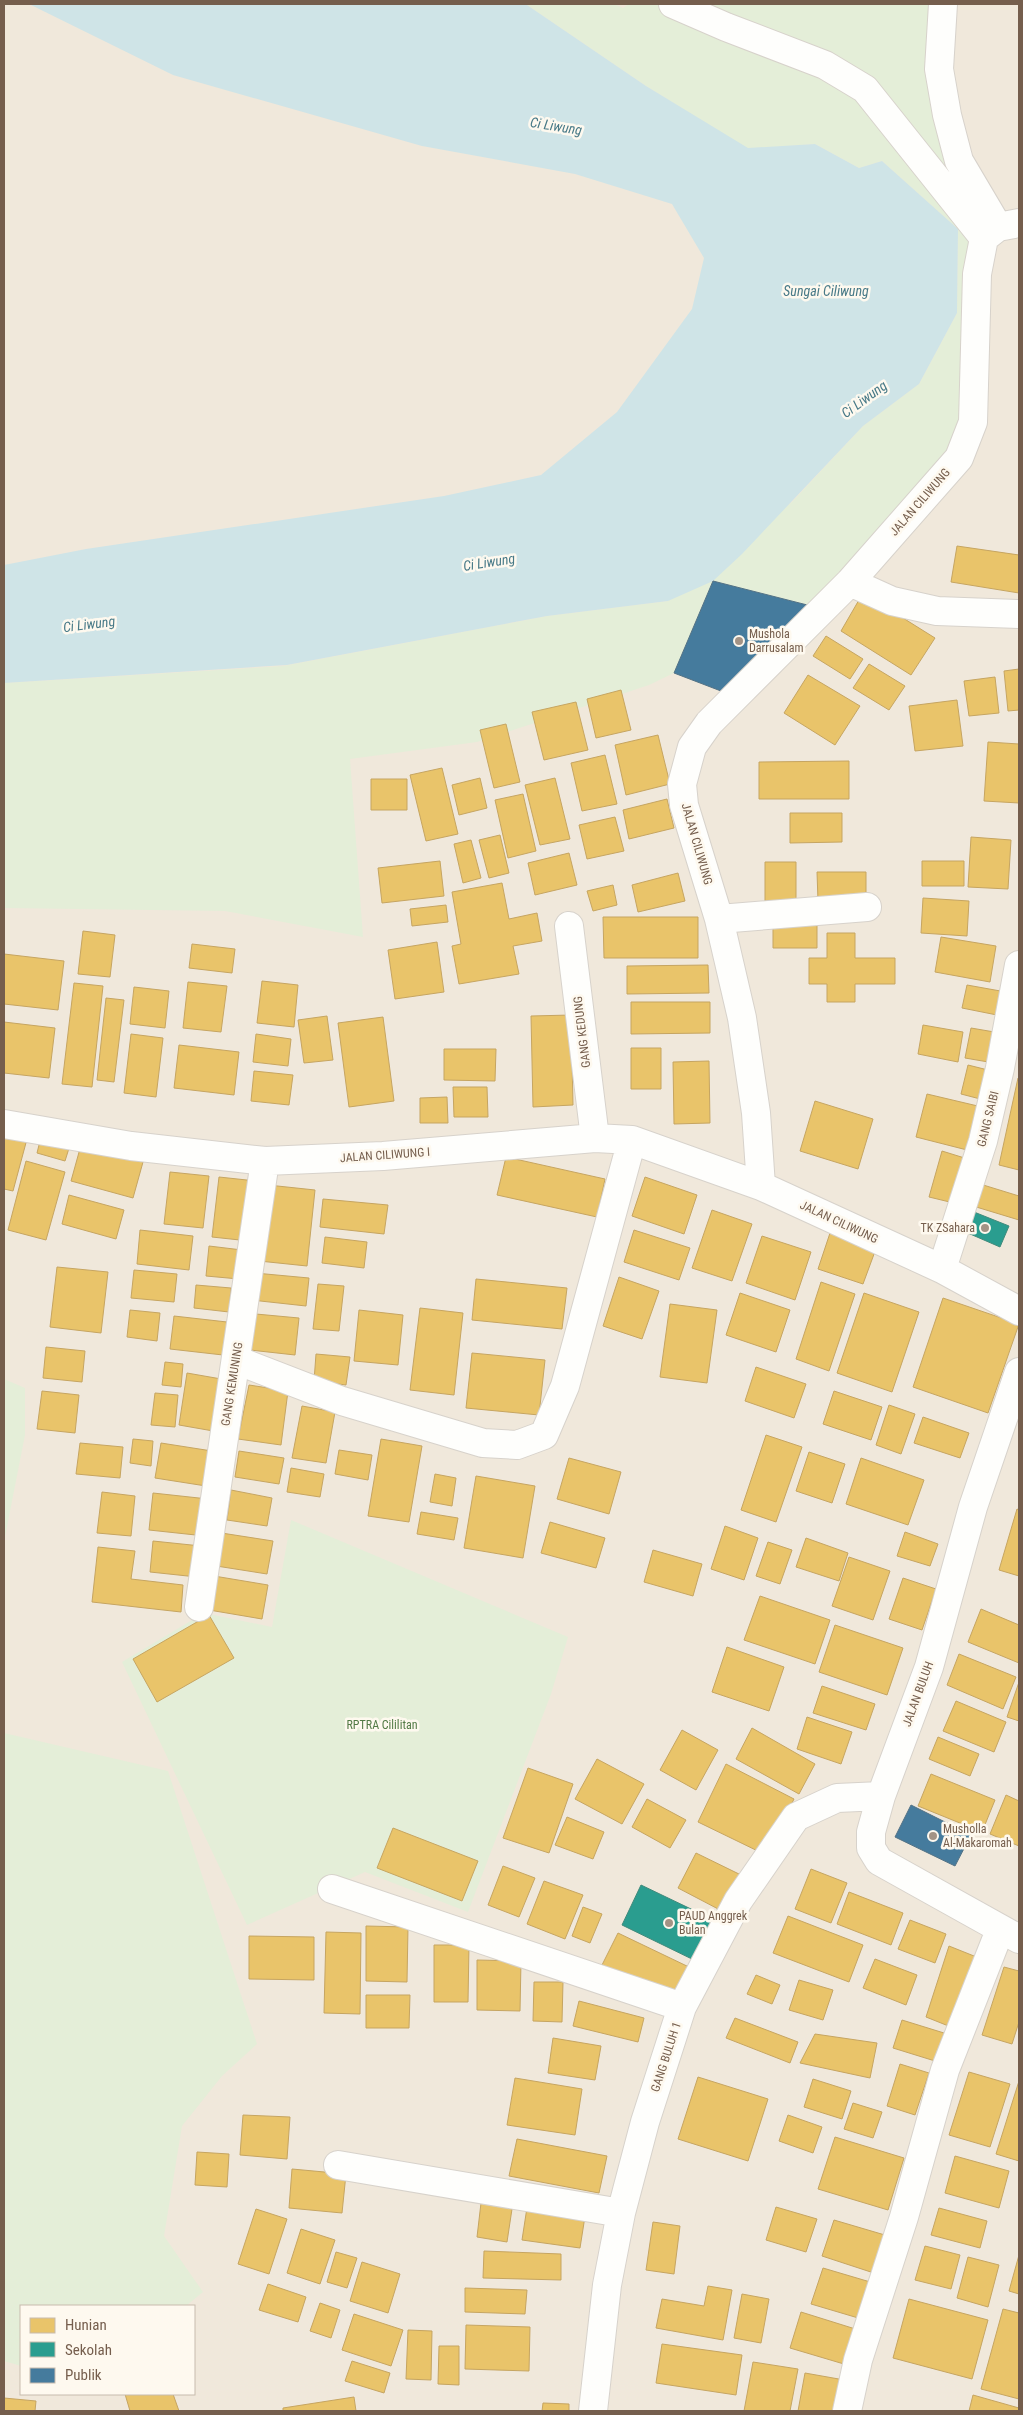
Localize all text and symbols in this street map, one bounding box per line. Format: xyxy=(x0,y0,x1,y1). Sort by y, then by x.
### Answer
water label: Ci Liwung xyxy=(529,114,583,138)
water label: Sungai Ciliwung xyxy=(783,283,869,299)
water label: Ci Liwung xyxy=(838,377,890,421)
street label: JALAN CILIWUNG xyxy=(887,466,953,538)
water label: Ci Liwung xyxy=(462,550,516,574)
water label: Ci Liwung xyxy=(62,613,116,635)
place label: Mushola Darrusalam xyxy=(749,627,803,655)
marker: Mushola Darrusalam xyxy=(733,635,745,647)
street label: JALAN CILIWUNG xyxy=(679,801,715,887)
street label: GANG KEDUNG xyxy=(571,995,593,1069)
street label: GANG SAIBI xyxy=(974,1090,1002,1148)
street label: JALAN CILIWUNG I xyxy=(340,1145,430,1165)
street label: JALAN CILIWUNG xyxy=(798,1198,880,1246)
place label: TK ZSahara xyxy=(920,1221,975,1235)
marker: TK ZSahara xyxy=(979,1222,991,1234)
street label: GANG KEMUNING xyxy=(218,1341,246,1427)
street label: JALAN BULUH xyxy=(900,1659,936,1729)
park label: RPTRA Cililitan xyxy=(347,1718,418,1732)
place label: Musholla Al-Makaromah xyxy=(943,1822,1012,1850)
marker: Musholla Al-Makaromah xyxy=(927,1830,939,1842)
place label: PAUD Anggrek Bulan xyxy=(679,1909,748,1937)
marker: PAUD Anggrek Bulan xyxy=(663,1917,675,1929)
street label: GANG BULUH 1 xyxy=(648,2020,684,2094)
legend xyxy=(20,2305,195,2395)
text: Hunian xyxy=(65,2316,107,2334)
text: Sekolah xyxy=(65,2341,112,2359)
text: Publik xyxy=(65,2366,102,2384)

